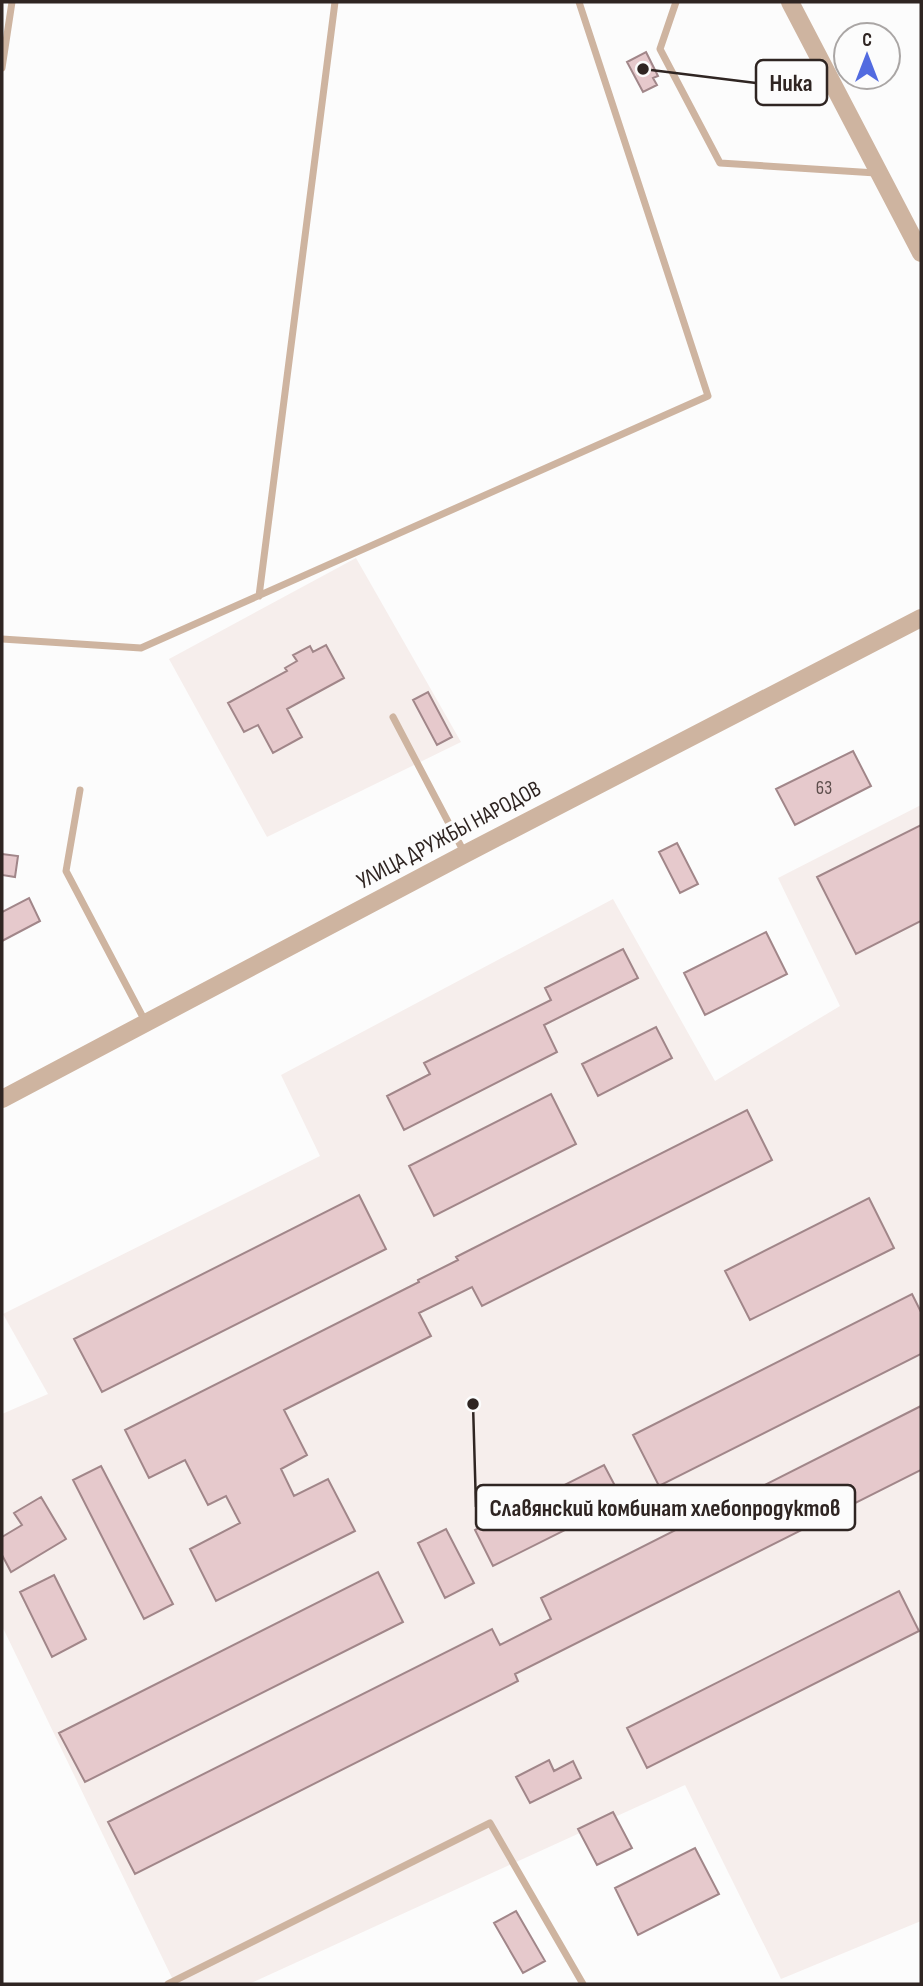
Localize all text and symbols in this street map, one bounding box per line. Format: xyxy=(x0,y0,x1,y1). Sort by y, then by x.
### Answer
north arrow xyxy=(832,21,902,91)
text: С xyxy=(862,29,872,52)
callout: Ника xyxy=(756,60,827,105)
text: Ника xyxy=(769,69,813,98)
street label: УЛИЦА ДРУЖБЫ НАРОДОВ xyxy=(352,775,546,895)
house number: 63 xyxy=(816,777,832,800)
callout: Славянский комбинат хлебопродуктов xyxy=(476,1485,855,1530)
text: Славянский комбинат хлебопродуктов xyxy=(490,1494,840,1523)

